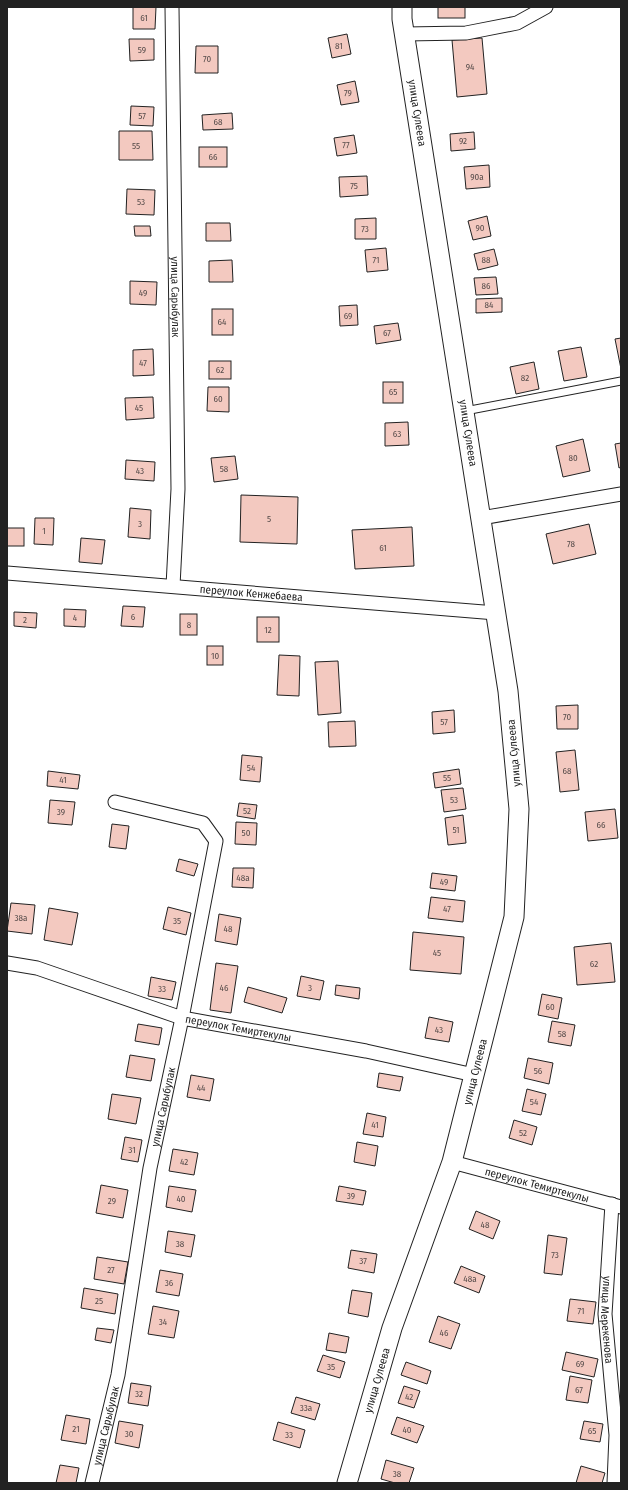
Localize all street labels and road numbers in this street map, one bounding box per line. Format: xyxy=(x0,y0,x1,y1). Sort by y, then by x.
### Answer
street label: улица Сулеева xyxy=(405,79,429,147)
street label: улица Сарыбулак xyxy=(169,256,183,338)
street label: улица Сулеева xyxy=(456,399,480,467)
street label: переулок Кенжебаева xyxy=(199,582,303,604)
street label: улица Сулеева xyxy=(505,719,523,787)
street label: переулок Темиртекулы xyxy=(184,1012,292,1044)
street label: улица Сулеева xyxy=(460,1037,489,1106)
street label: улица Сарыбулак xyxy=(148,1065,178,1148)
street label: переулок Темиртекулы xyxy=(484,1165,591,1205)
street label: улица Мерекенова xyxy=(599,1276,616,1364)
street label: улица Сулеева xyxy=(361,1346,392,1414)
street label: улица Сарыбулак xyxy=(90,1384,122,1467)

